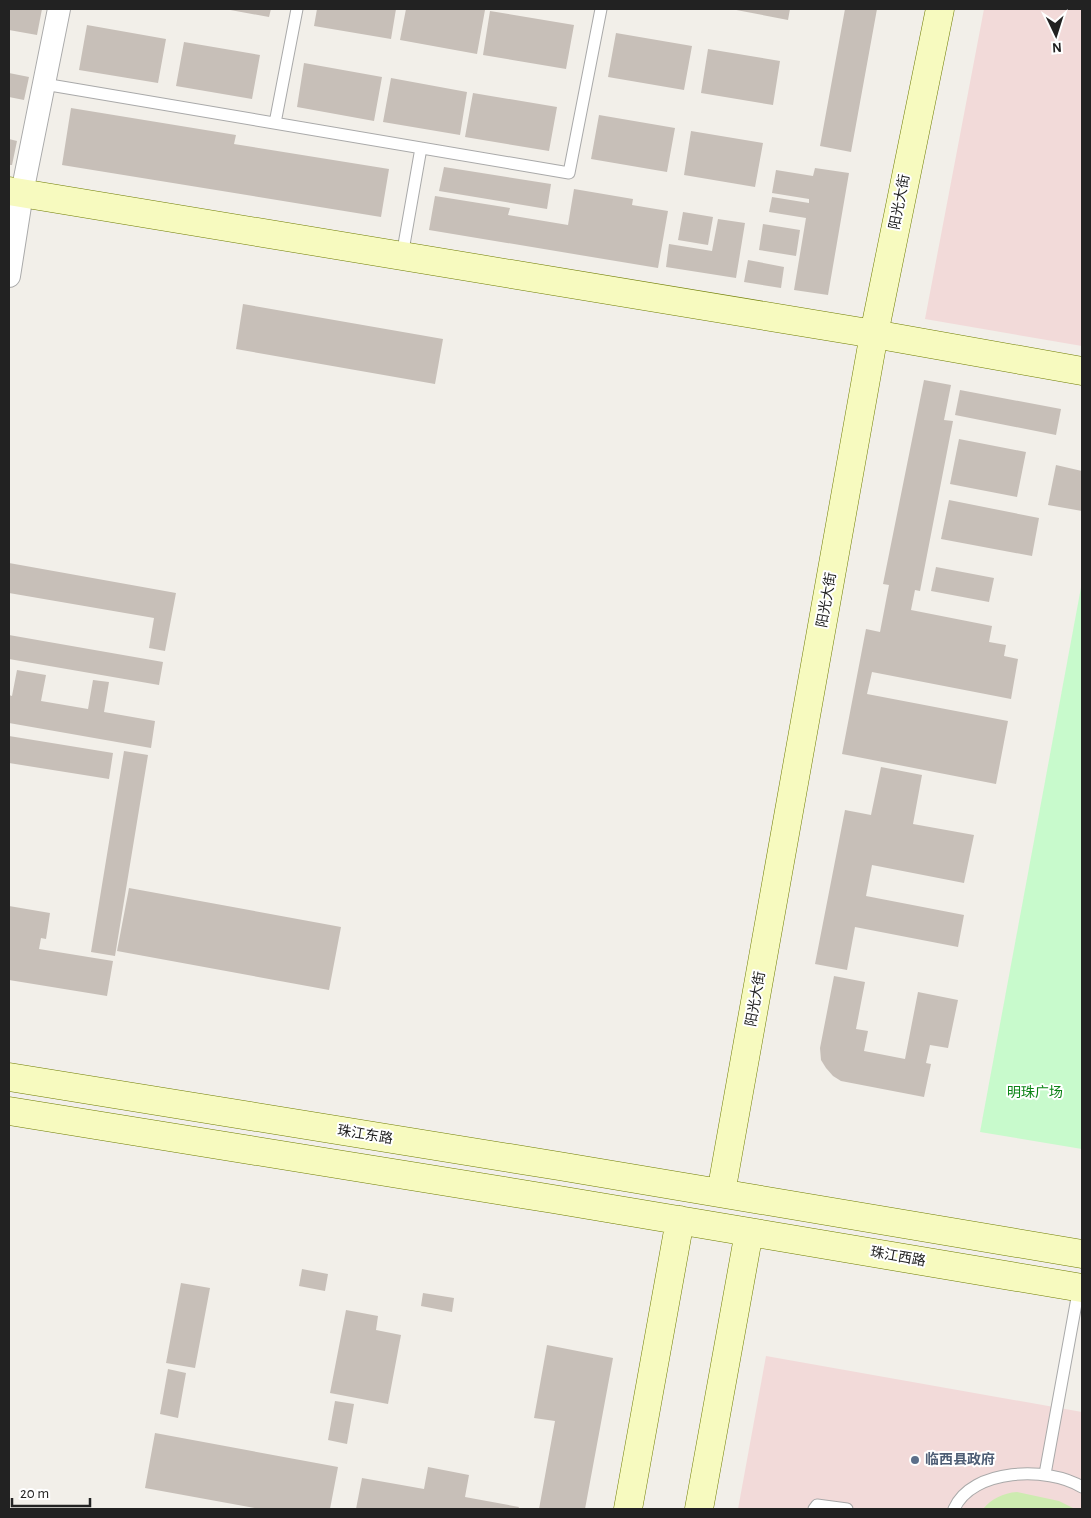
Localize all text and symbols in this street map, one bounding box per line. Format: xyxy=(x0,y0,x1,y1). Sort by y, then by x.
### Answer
north arrow xyxy=(1031,10,1081,60)
text: N xyxy=(1051,40,1062,54)
street label: 阳光大街 xyxy=(887,173,912,231)
street label: 阳光大街 xyxy=(814,571,839,629)
street label: 阳光大街 xyxy=(743,970,768,1028)
park label: 明珠广场 xyxy=(1007,1085,1063,1100)
street label: 珠江东路 xyxy=(336,1123,394,1146)
street label: 珠江西路 xyxy=(869,1244,927,1269)
place label: 临西县政府 xyxy=(925,1451,995,1467)
marker: 临西县政府 xyxy=(909,1454,921,1466)
scale bar xyxy=(12,1476,90,1508)
text: 20 m xyxy=(20,1486,49,1501)

